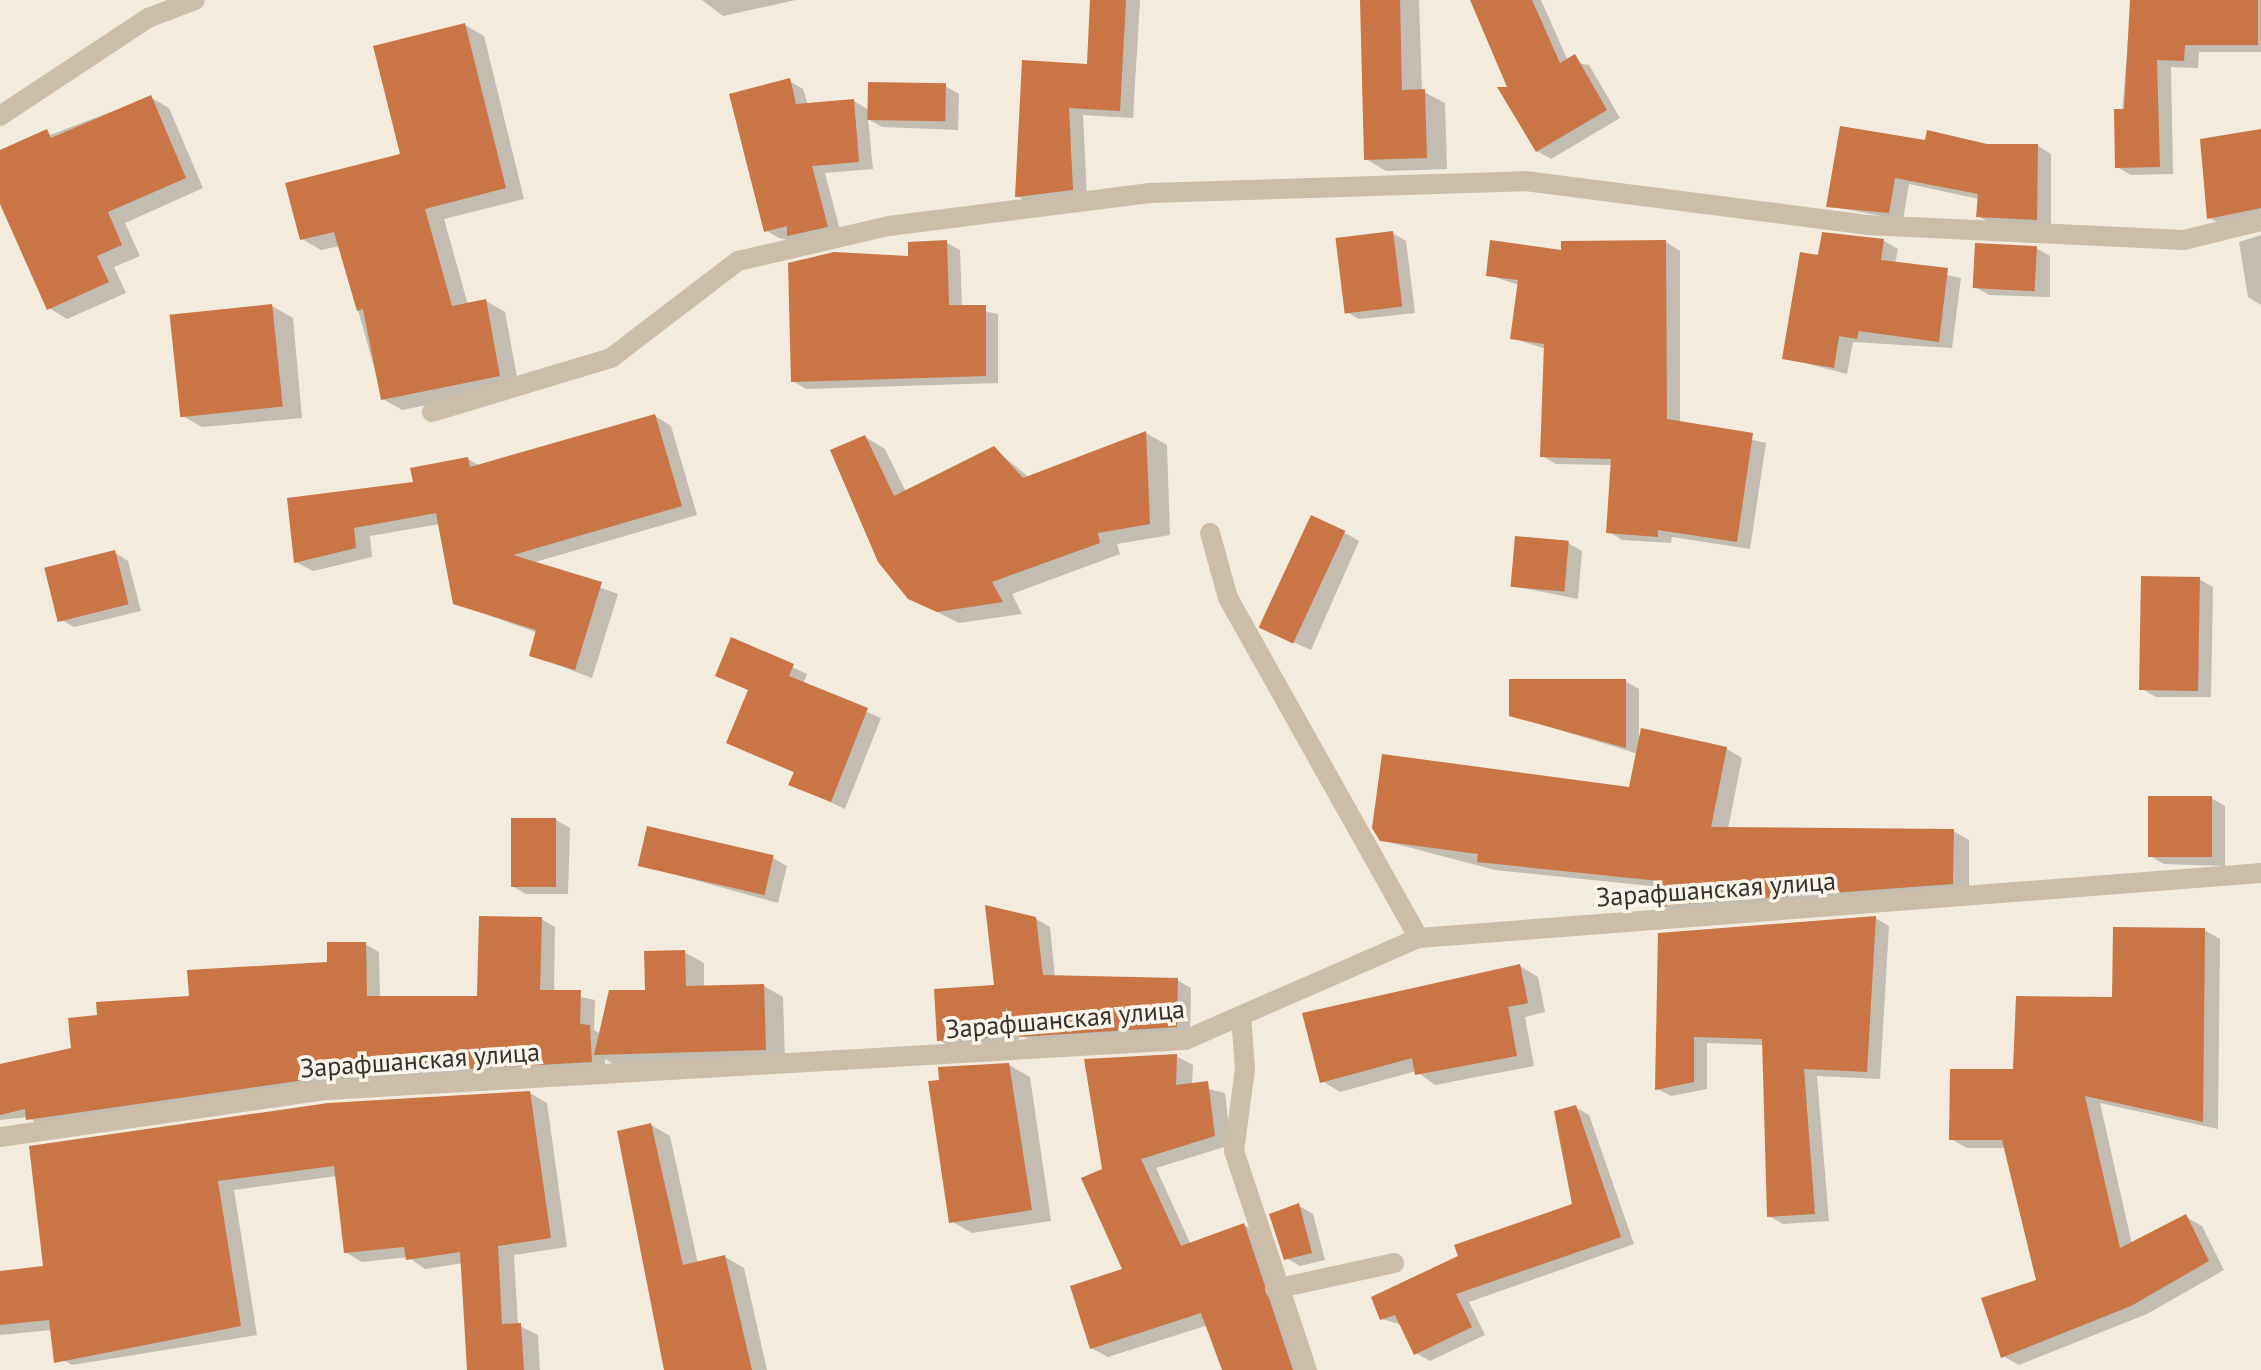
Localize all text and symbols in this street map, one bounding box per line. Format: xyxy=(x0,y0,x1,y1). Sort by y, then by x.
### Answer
street label: Зарафшанская улица xyxy=(1595,865,1837,913)
street label: Зарафшанская улица xyxy=(944,993,1186,1045)
street label: Зарафшанская улица xyxy=(299,1036,541,1084)

